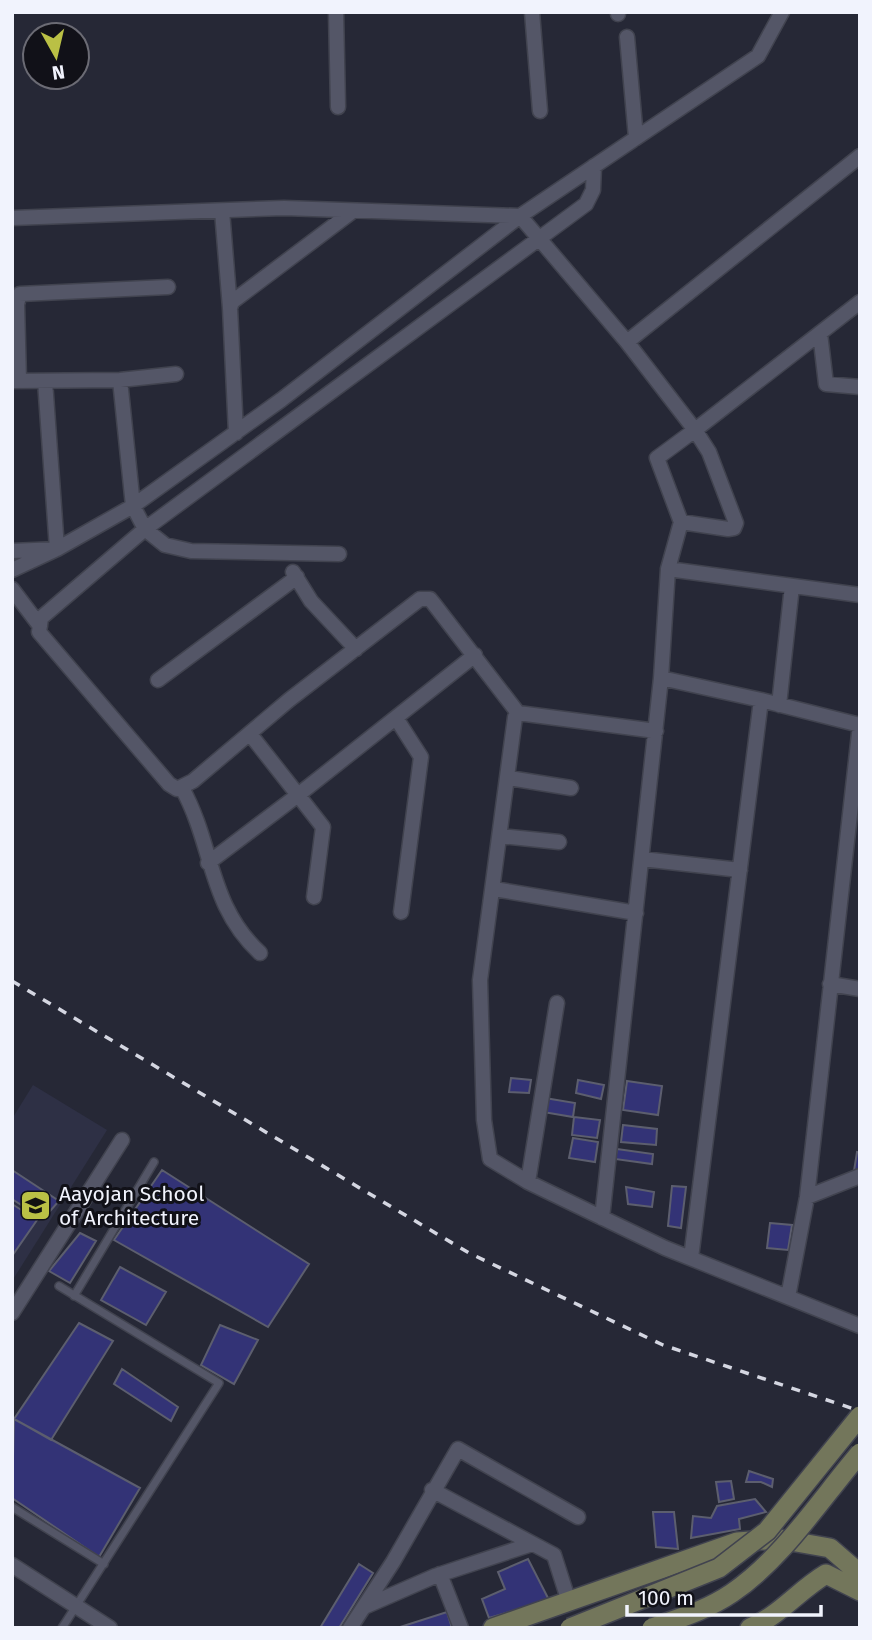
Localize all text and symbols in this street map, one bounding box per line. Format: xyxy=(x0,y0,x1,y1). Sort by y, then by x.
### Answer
north arrow xyxy=(21,21,91,91)
text: N xyxy=(50,60,66,85)
place label: Aayojan School of Architecture xyxy=(59,1181,204,1231)
school or university icon: Aayojan School of Architecture xyxy=(19,1189,53,1223)
scale bar xyxy=(627,1574,821,1618)
text: 100 m xyxy=(638,1585,694,1611)

